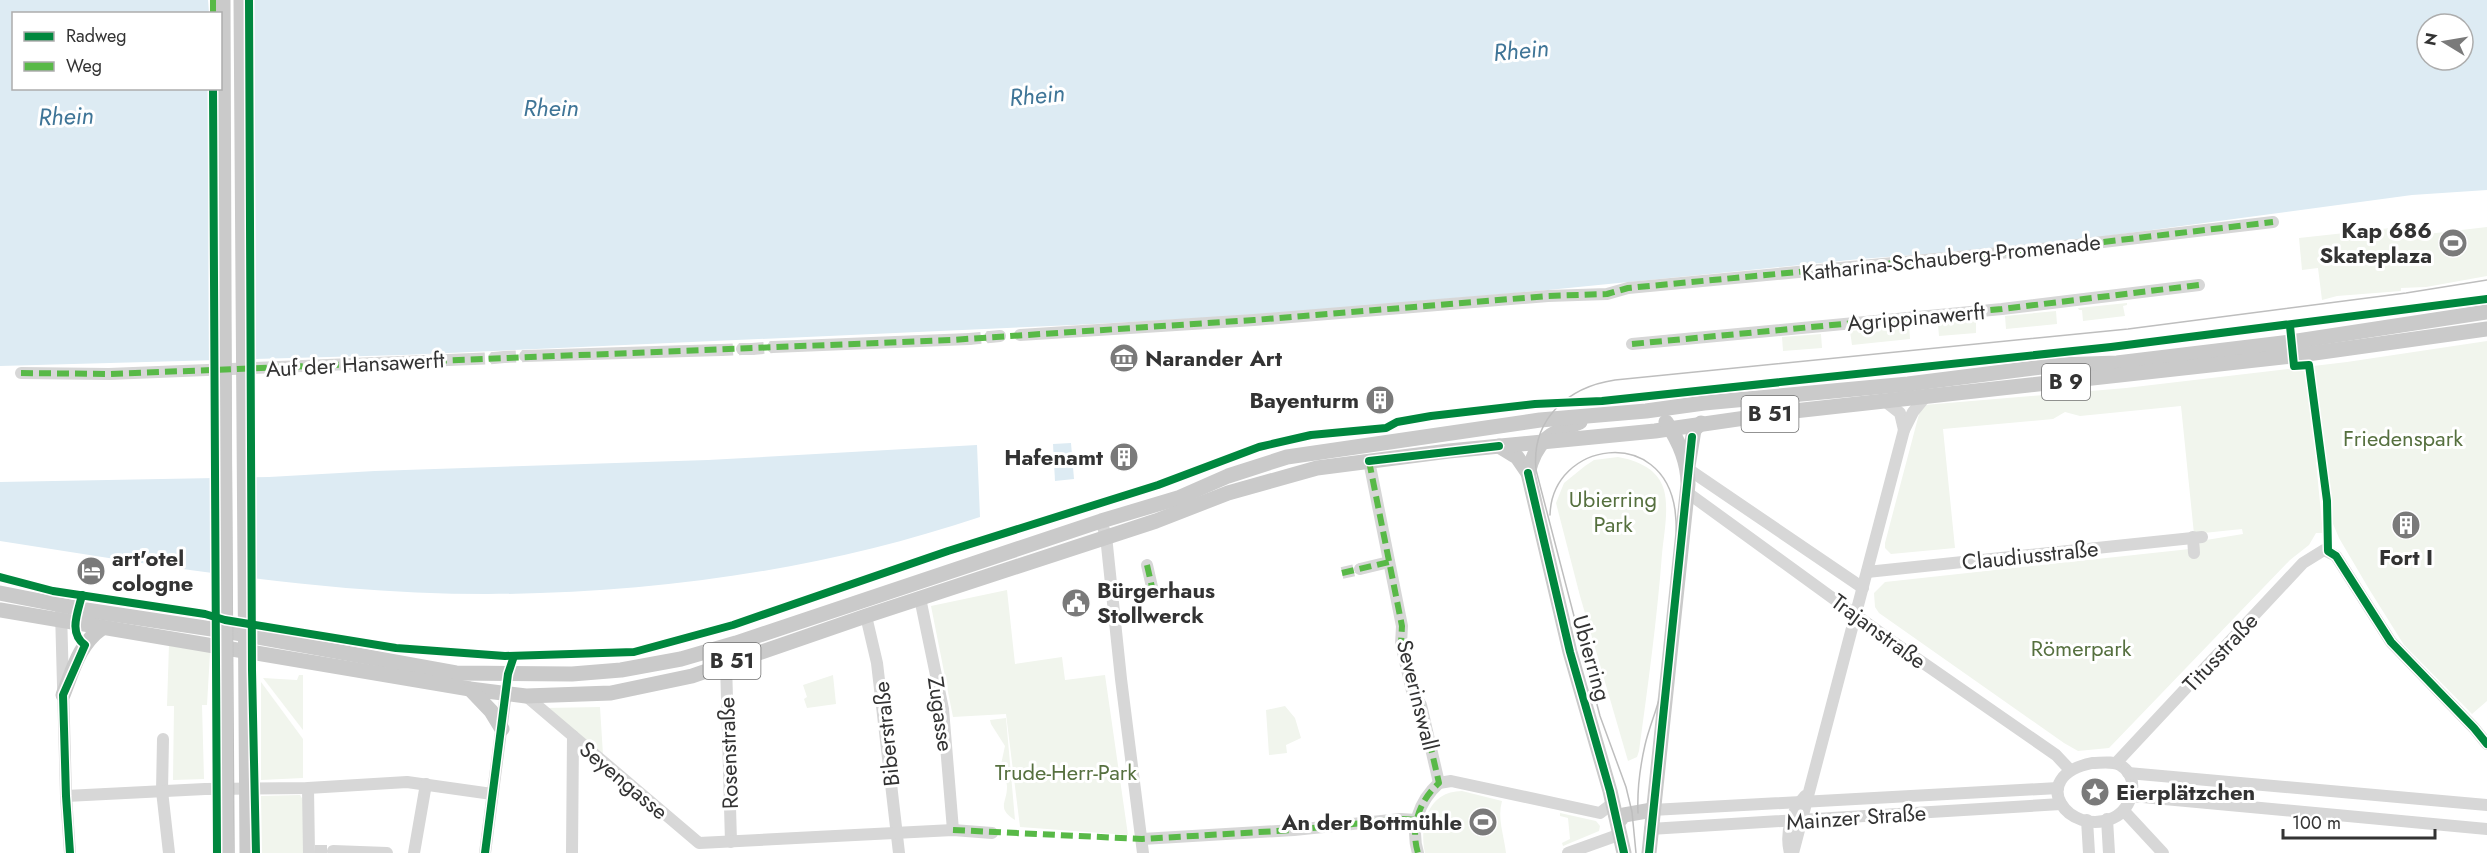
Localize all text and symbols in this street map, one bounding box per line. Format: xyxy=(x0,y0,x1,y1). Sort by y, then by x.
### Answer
legend xyxy=(12,12,222,90)
north arrow xyxy=(2415,12,2475,72)
text: Radweg xyxy=(66,23,127,49)
water label: Rhein xyxy=(1492,30,1550,70)
text: N xyxy=(2418,31,2443,48)
text: Weg xyxy=(66,53,102,79)
water label: Rhein xyxy=(1008,75,1066,115)
water label: Rhein xyxy=(523,90,579,125)
water label: Rhein xyxy=(38,98,94,134)
place label: Kap 686 Skateplaza xyxy=(2319,214,2432,271)
street label: Katharina-Schauberg-Promenade xyxy=(1800,225,2102,289)
sports icon: Kap 686 Skateplaza xyxy=(2437,227,2469,259)
street label: Agrippinawerft xyxy=(1846,295,1987,339)
museum icon: Narander Art xyxy=(1108,342,1140,374)
place label: Narander Art xyxy=(1145,342,1282,374)
street label: Auf der Hansawerft xyxy=(265,343,446,385)
road number: B 9 xyxy=(2042,364,2090,400)
place label: Bayenturm xyxy=(1250,384,1359,416)
building icon: Bayenturm xyxy=(1364,384,1396,416)
road number: B 51 xyxy=(1742,396,1798,432)
park label: Friedenspark xyxy=(2343,422,2463,454)
place label: Hafenamt xyxy=(1004,441,1103,473)
building icon: Hafenamt xyxy=(1108,441,1140,473)
park label: Ubierring Park xyxy=(1569,483,1657,540)
building icon: Fort I xyxy=(2390,509,2422,541)
street label: Claudiusstraße xyxy=(1960,532,2100,578)
place label: Fort I xyxy=(2379,541,2433,573)
place label: art'otel cologne xyxy=(112,542,193,599)
hotel icon: art'otel cologne xyxy=(75,555,107,587)
place label: Bürgerhaus Stollwerck xyxy=(1097,574,1215,631)
street label: Trajanstraße xyxy=(1825,586,1933,676)
public building icon: Bürgerhaus Stollwerck xyxy=(1060,587,1092,619)
street label: Titusstraße xyxy=(2175,605,2265,699)
street label: Ubierring xyxy=(1564,611,1620,705)
park label: Römerpark xyxy=(2031,632,2132,664)
street label: Severinswall xyxy=(1389,636,1447,754)
road number: B 51 xyxy=(704,643,760,679)
street label: Zugasse xyxy=(920,675,962,753)
street label: Biberstraße xyxy=(865,680,907,788)
street label: Rosenstraße xyxy=(710,696,746,810)
street label: Seyengasse xyxy=(573,733,675,827)
park label: Trude-Herr-Park xyxy=(995,756,1137,788)
place icon: Eierplätzchen xyxy=(2079,776,2111,808)
place label: Eierplätzchen xyxy=(2116,776,2255,808)
street label: Mainzer Straße xyxy=(1785,796,1927,838)
scale bar xyxy=(2283,802,2434,840)
place label: An der Bottmühle xyxy=(1280,806,1462,838)
sports icon: An der Bottmühle xyxy=(1467,806,1499,838)
text: 100 m xyxy=(2292,810,2341,836)

